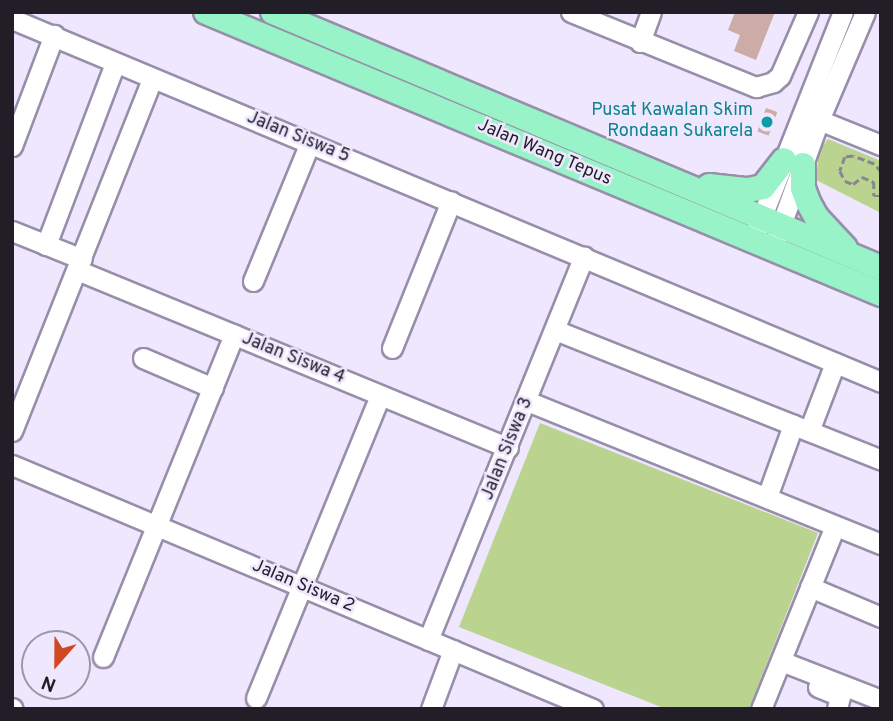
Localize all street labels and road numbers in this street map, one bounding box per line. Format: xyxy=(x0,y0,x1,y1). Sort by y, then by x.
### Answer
street label: Jalan Siswa 5 xyxy=(243,108,353,168)
street label: Jalan Wang Tepus xyxy=(473,115,615,191)
street label: Jalan Siswa 4 xyxy=(238,329,348,389)
street label: Jalan Siswa 3 xyxy=(478,394,538,504)
street label: Jalan Siswa 2 xyxy=(249,556,357,618)

